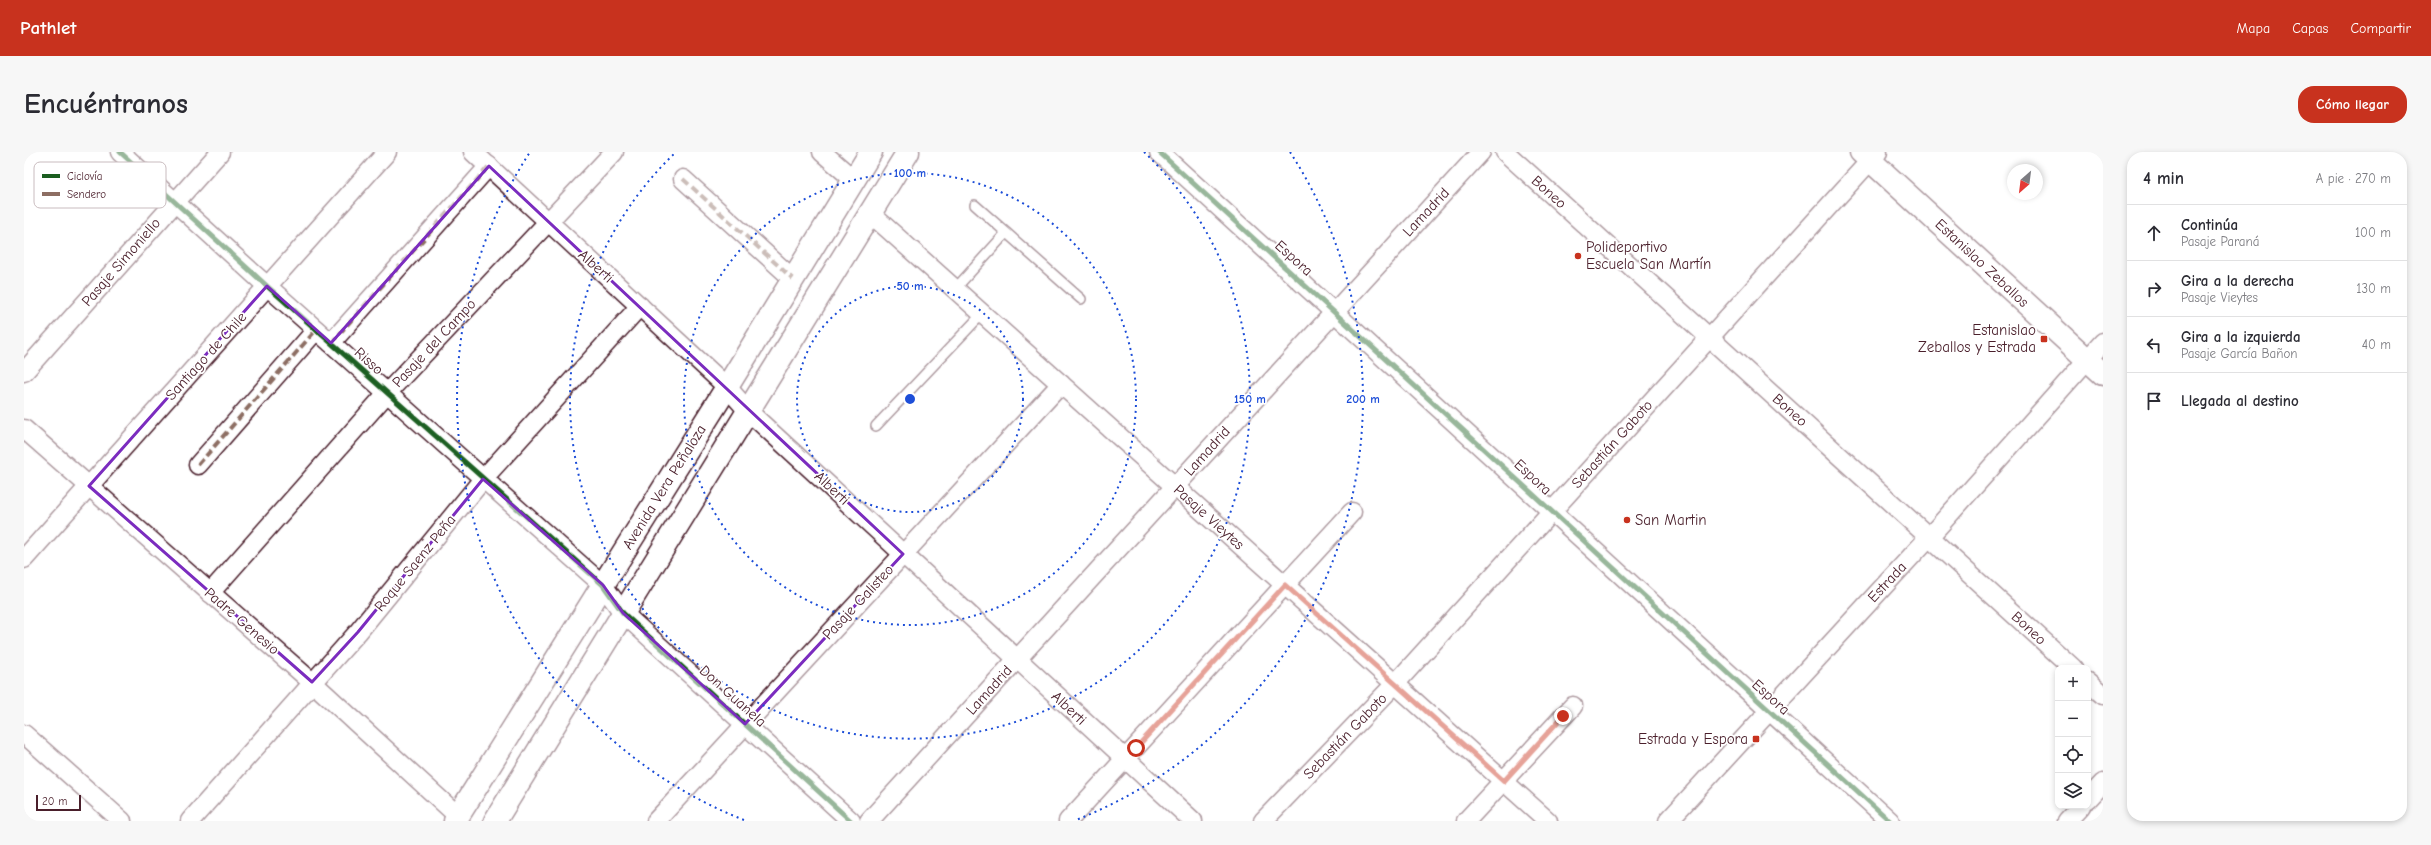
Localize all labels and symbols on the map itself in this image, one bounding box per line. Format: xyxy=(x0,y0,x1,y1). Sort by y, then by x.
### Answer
legend xyxy=(34,162,166,208)
north arrow xyxy=(2007,164,2043,200)
text: 100 m xyxy=(894,166,926,180)
text: Ciclovía xyxy=(67,170,102,183)
street label: Boneo xyxy=(1528,172,1570,212)
street label: Lamadrid xyxy=(1399,184,1453,240)
text: Sendero xyxy=(67,188,106,201)
street label: Pasaje Simoniello xyxy=(78,214,164,310)
street label: Estanislao Zeballos xyxy=(1931,215,2033,311)
street label: Espora xyxy=(1271,236,1317,280)
place label: Polideportivo Escuela San Martín xyxy=(1586,238,1711,273)
street label: Alberti xyxy=(575,246,617,286)
marker: Polideportivo Escuela San Martín xyxy=(1573,251,1583,261)
text: 50 m xyxy=(896,279,924,293)
street label: Pasaje del Campo xyxy=(388,295,480,391)
street label: Santiago de Chile xyxy=(162,308,251,404)
place label: Estanislao Zeballos y Estrada xyxy=(1918,321,2036,356)
marker: Estanislao Zeballos y Estrada xyxy=(2039,334,2049,344)
street label: Risso xyxy=(351,343,387,379)
street label: Boneo xyxy=(1769,390,1811,430)
centre of rings xyxy=(903,392,917,406)
text: 150 m xyxy=(1234,392,1266,406)
text: 200 m xyxy=(1346,392,1380,406)
street label: Sebastián Gaboto xyxy=(1568,396,1656,492)
street label: Avenida Vera Peñaloza xyxy=(618,421,710,553)
street label: Lamadrid xyxy=(1180,423,1234,479)
street label: Espora xyxy=(1511,455,1555,499)
street label: Alberti xyxy=(811,467,853,509)
street label: Pasaje Vieytes xyxy=(1170,481,1248,553)
street label: Roque Saenz Peña xyxy=(370,511,460,615)
place label: San Martin xyxy=(1635,511,1707,529)
marker: San Martin xyxy=(1622,515,1632,525)
street label: Estrada xyxy=(1864,558,1910,606)
street label: Pasaje Galisteo xyxy=(819,561,897,643)
street label: Padre Genesio xyxy=(201,584,283,658)
street label: Boneo xyxy=(2008,607,2050,649)
street label: Don Guanela xyxy=(696,661,770,731)
street label: Lamadrid xyxy=(962,662,1016,718)
street label: Espora xyxy=(1748,675,1794,719)
street label: Alberti xyxy=(1048,687,1090,729)
street label: Sebastián Gaboto xyxy=(1299,689,1391,783)
route end xyxy=(1554,707,1572,725)
place label: Estrada y Espora xyxy=(1638,730,1748,748)
marker: Estrada y Espora xyxy=(1751,734,1761,744)
route start xyxy=(1127,739,1145,757)
scale bar xyxy=(36,793,81,812)

